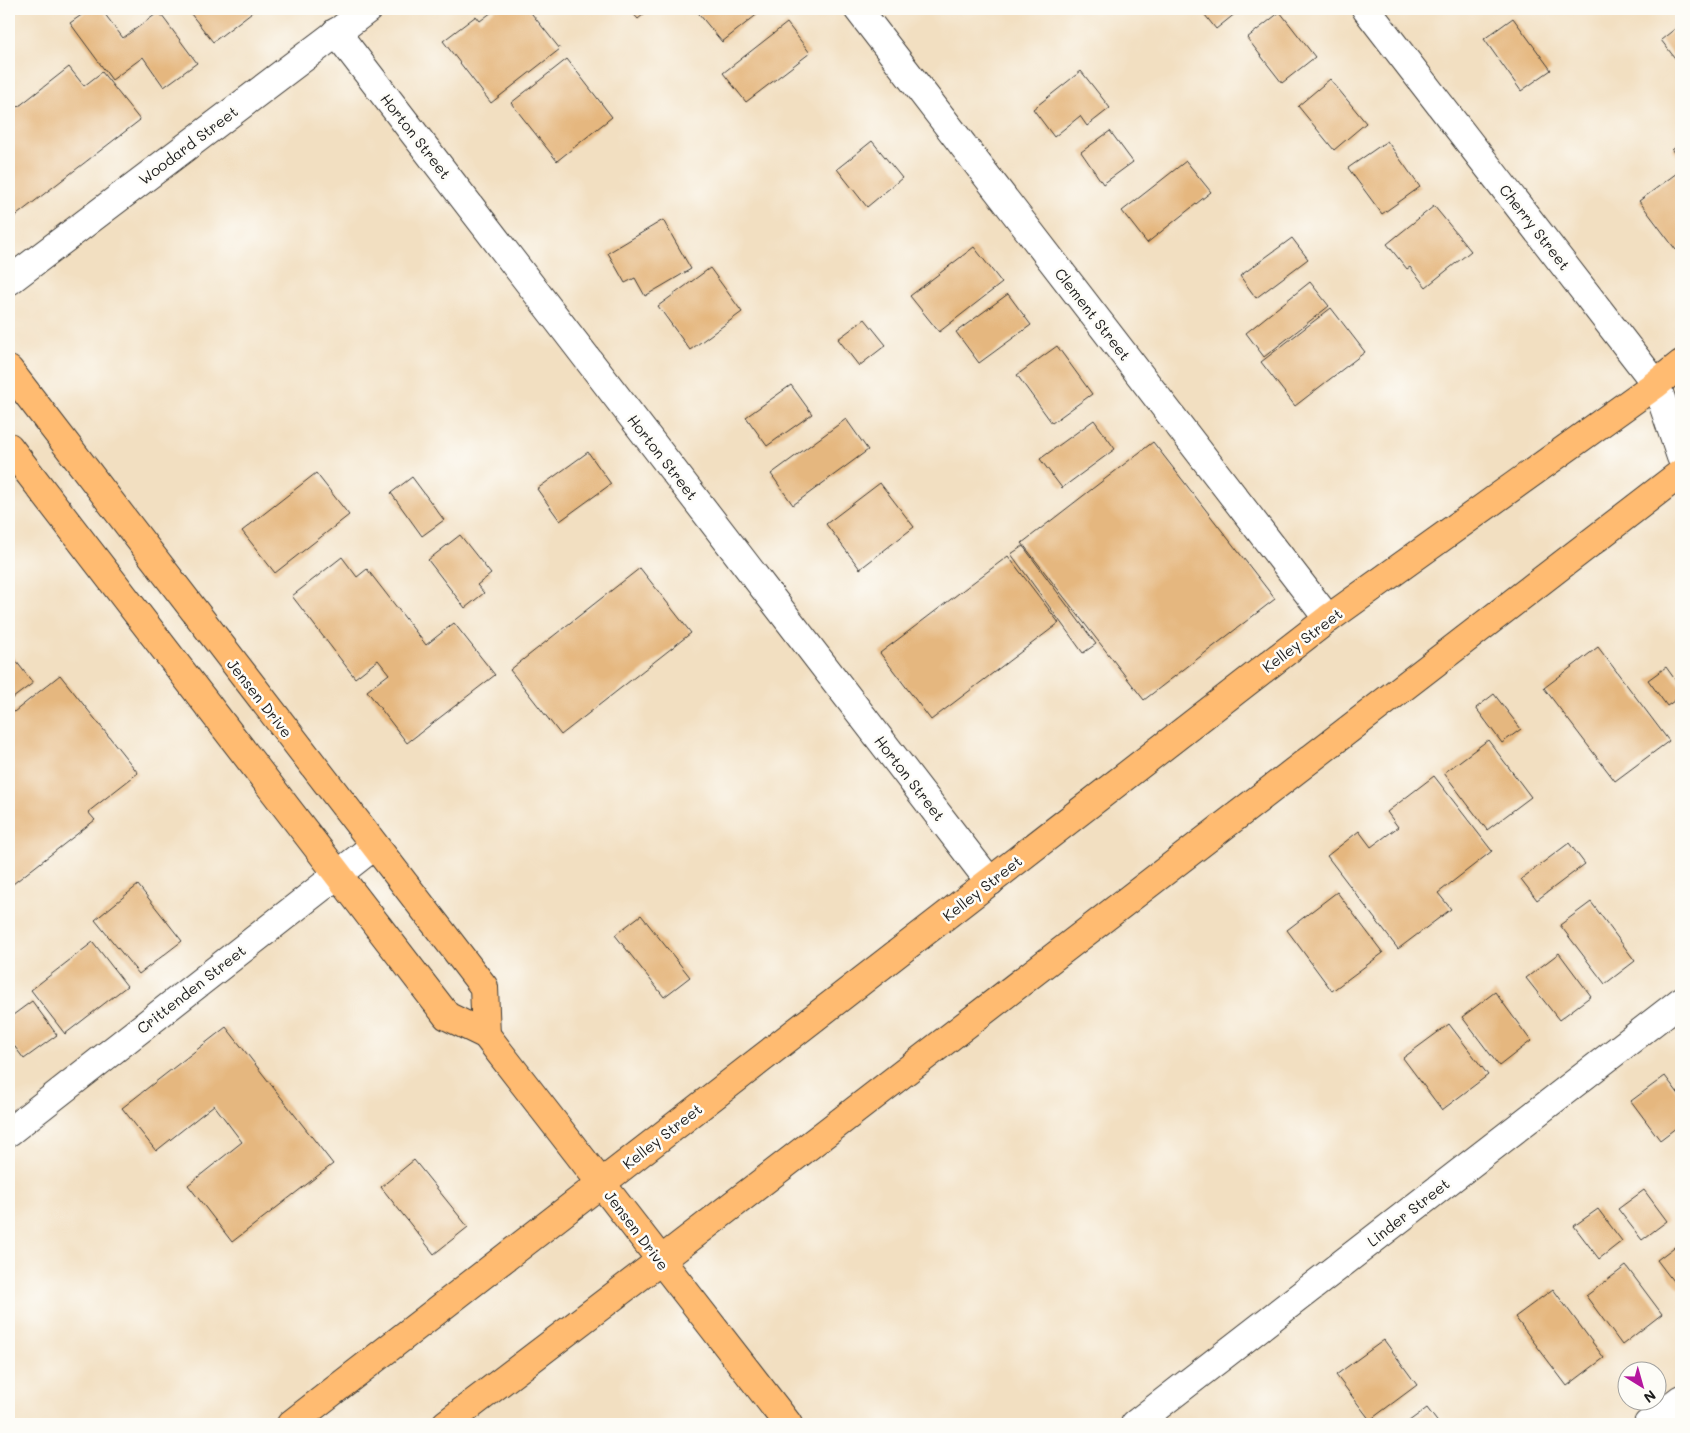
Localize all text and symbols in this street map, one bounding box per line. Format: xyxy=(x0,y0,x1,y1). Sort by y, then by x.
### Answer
street label: Horton Street xyxy=(376,89,456,183)
street label: Woodard Street xyxy=(134,101,242,189)
street label: Cherry Street xyxy=(1495,180,1575,274)
street label: Clement Street xyxy=(1050,264,1136,364)
street label: Horton Street xyxy=(623,410,703,504)
street label: Kelley Street xyxy=(1258,603,1346,677)
street label: Jensen Drive xyxy=(223,654,297,742)
street label: Horton Street xyxy=(870,731,950,825)
street label: Kelley Street xyxy=(938,851,1026,925)
street label: Crittenden Street xyxy=(132,940,250,1038)
street label: Kelley Street xyxy=(618,1099,706,1173)
street label: Linder Street xyxy=(1363,1173,1453,1251)
street label: Jensen Drive xyxy=(600,1186,674,1274)
north arrow xyxy=(1618,1360,1668,1410)
text: N xyxy=(1640,1386,1660,1408)

